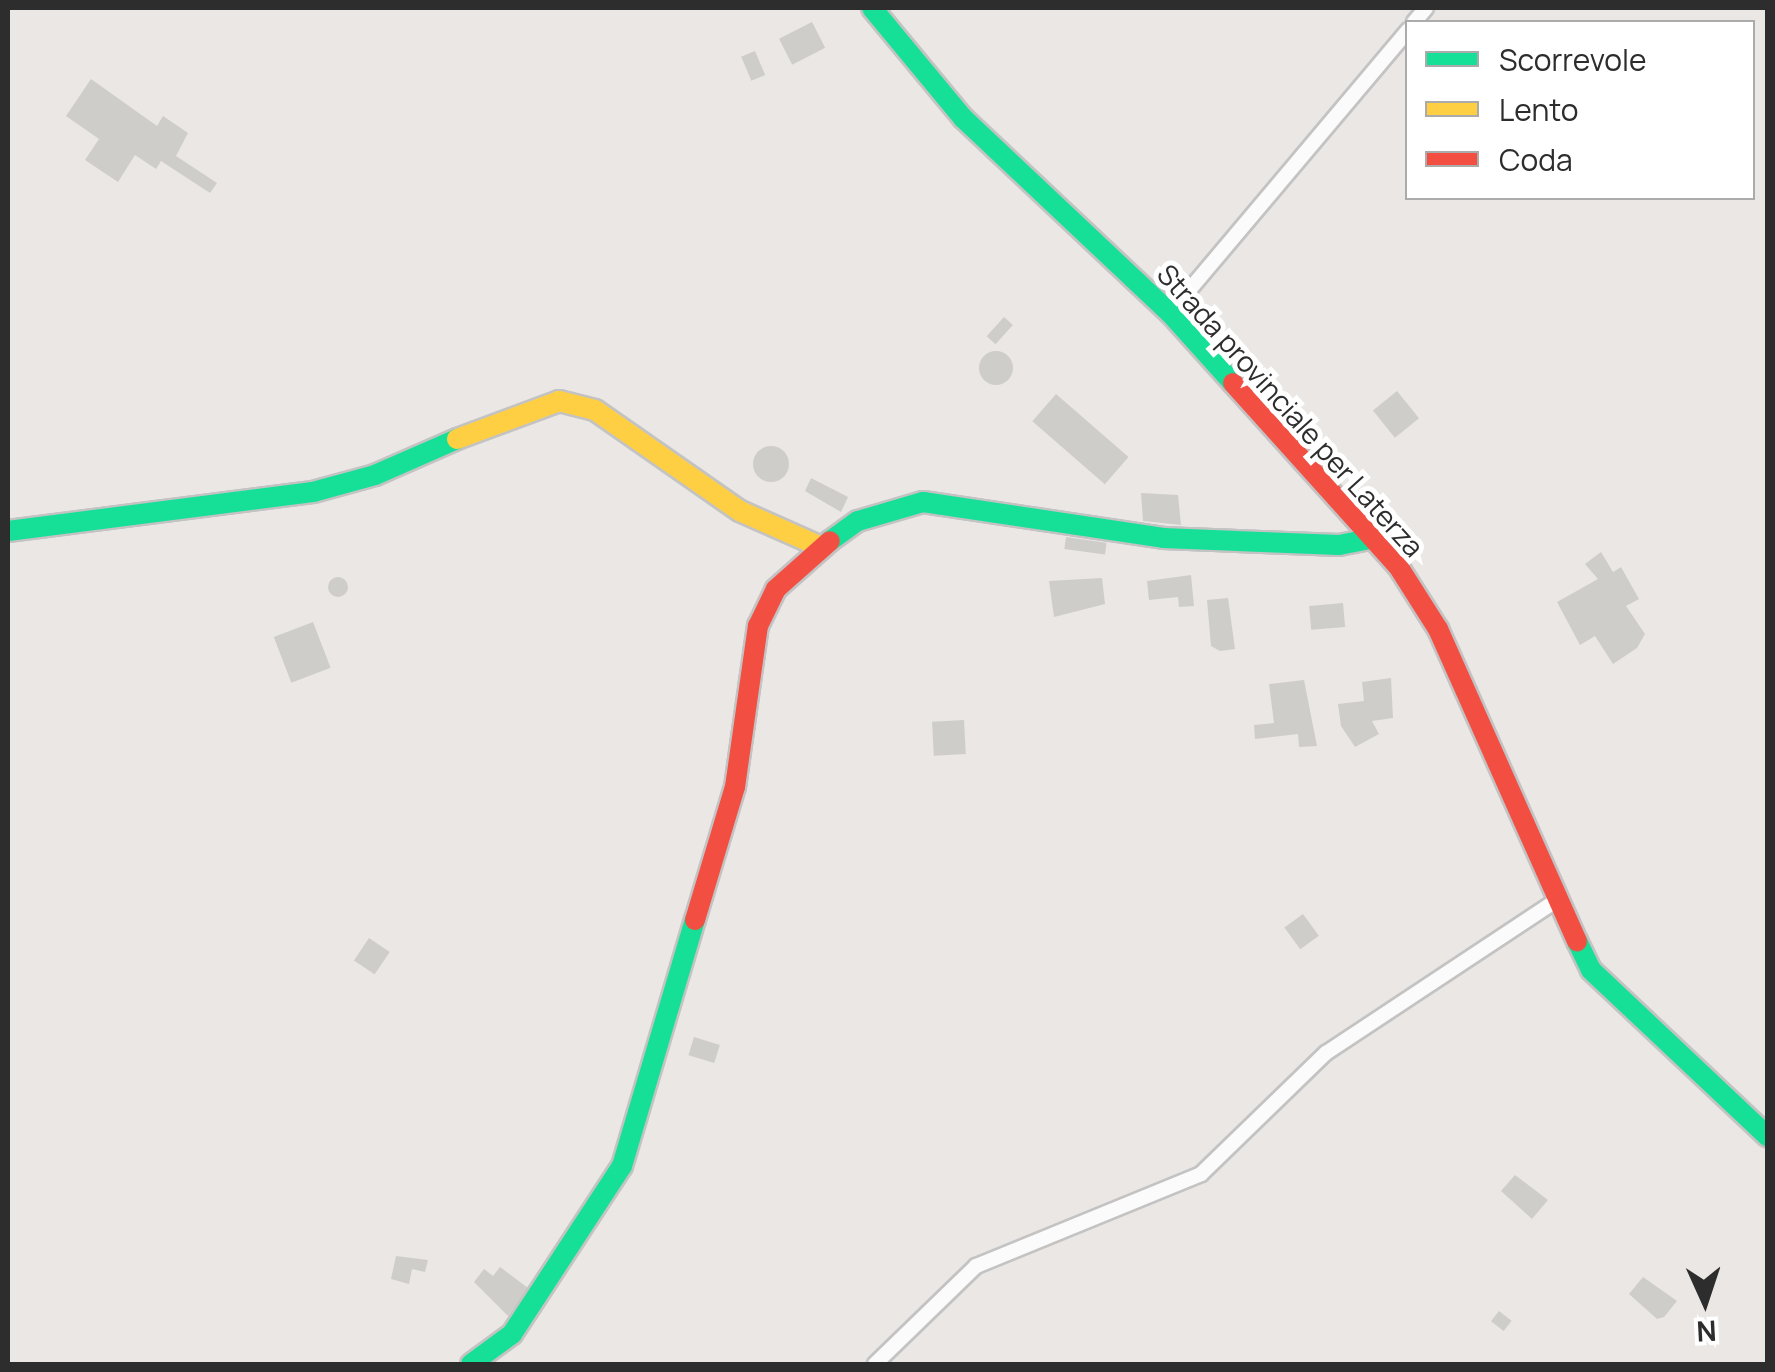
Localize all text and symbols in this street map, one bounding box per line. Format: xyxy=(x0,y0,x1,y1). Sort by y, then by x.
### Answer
legend xyxy=(1405,20,1755,200)
text: Scorrevole xyxy=(1499,39,1647,80)
text: Lento xyxy=(1499,89,1578,130)
text: Coda xyxy=(1499,139,1573,180)
street label: Strada provinciale per Laterza xyxy=(1151,257,1431,563)
north arrow xyxy=(1655,1252,1755,1352)
text: N xyxy=(1696,1312,1718,1351)

